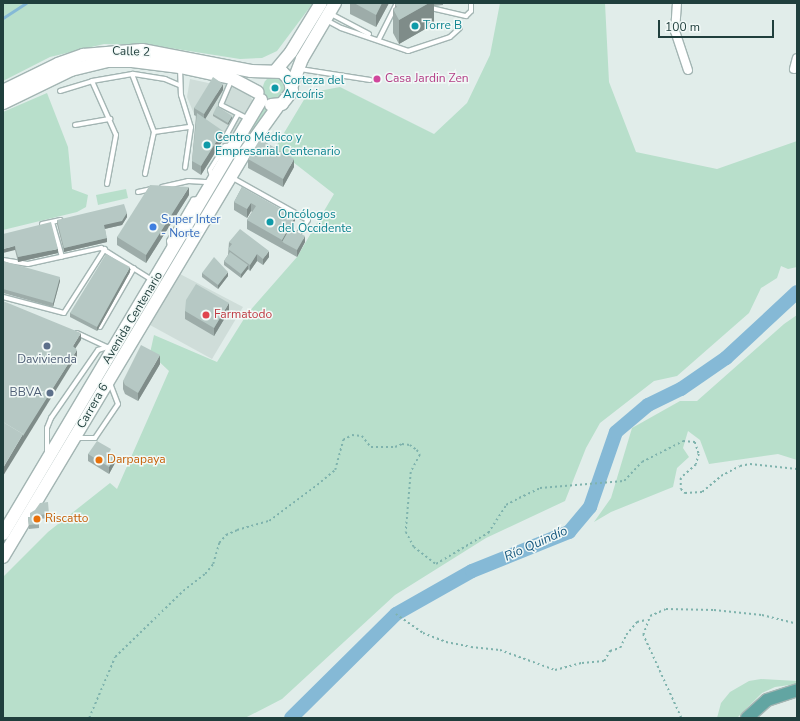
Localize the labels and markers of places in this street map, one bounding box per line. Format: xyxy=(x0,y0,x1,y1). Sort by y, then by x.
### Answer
place label: Torre B xyxy=(423,19,462,33)
marker: Torre B xyxy=(410,21,420,31)
place label: Casa Jardin Zen xyxy=(385,72,469,86)
place label: Corteza del Arcoíris xyxy=(283,74,344,102)
marker: Casa Jardin Zen xyxy=(372,74,382,84)
marker: Corteza del Arcoíris xyxy=(270,83,280,93)
place label: Centro Médico y Empresarial Centenario xyxy=(215,131,340,159)
marker: Centro Médico y Empresarial Centenario xyxy=(202,140,212,150)
place label: Oncólogos del Occidente xyxy=(278,208,352,236)
place label: Super Inter - Norte xyxy=(161,213,221,241)
marker: Oncólogos del Occidente xyxy=(265,217,275,227)
marker: Super Inter - Norte xyxy=(148,222,158,232)
place label: Farmatodo xyxy=(214,308,272,322)
marker: Farmatodo xyxy=(201,310,211,320)
marker: Davivienda xyxy=(42,341,52,351)
place label: Davivienda xyxy=(17,353,77,367)
place label: BBVA xyxy=(10,386,42,400)
marker: BBVA xyxy=(45,388,55,398)
place label: Darpapaya xyxy=(107,453,166,467)
marker: Darpapaya xyxy=(94,455,104,465)
place label: Riscatto xyxy=(45,512,88,526)
marker: Riscatto xyxy=(32,514,42,524)

